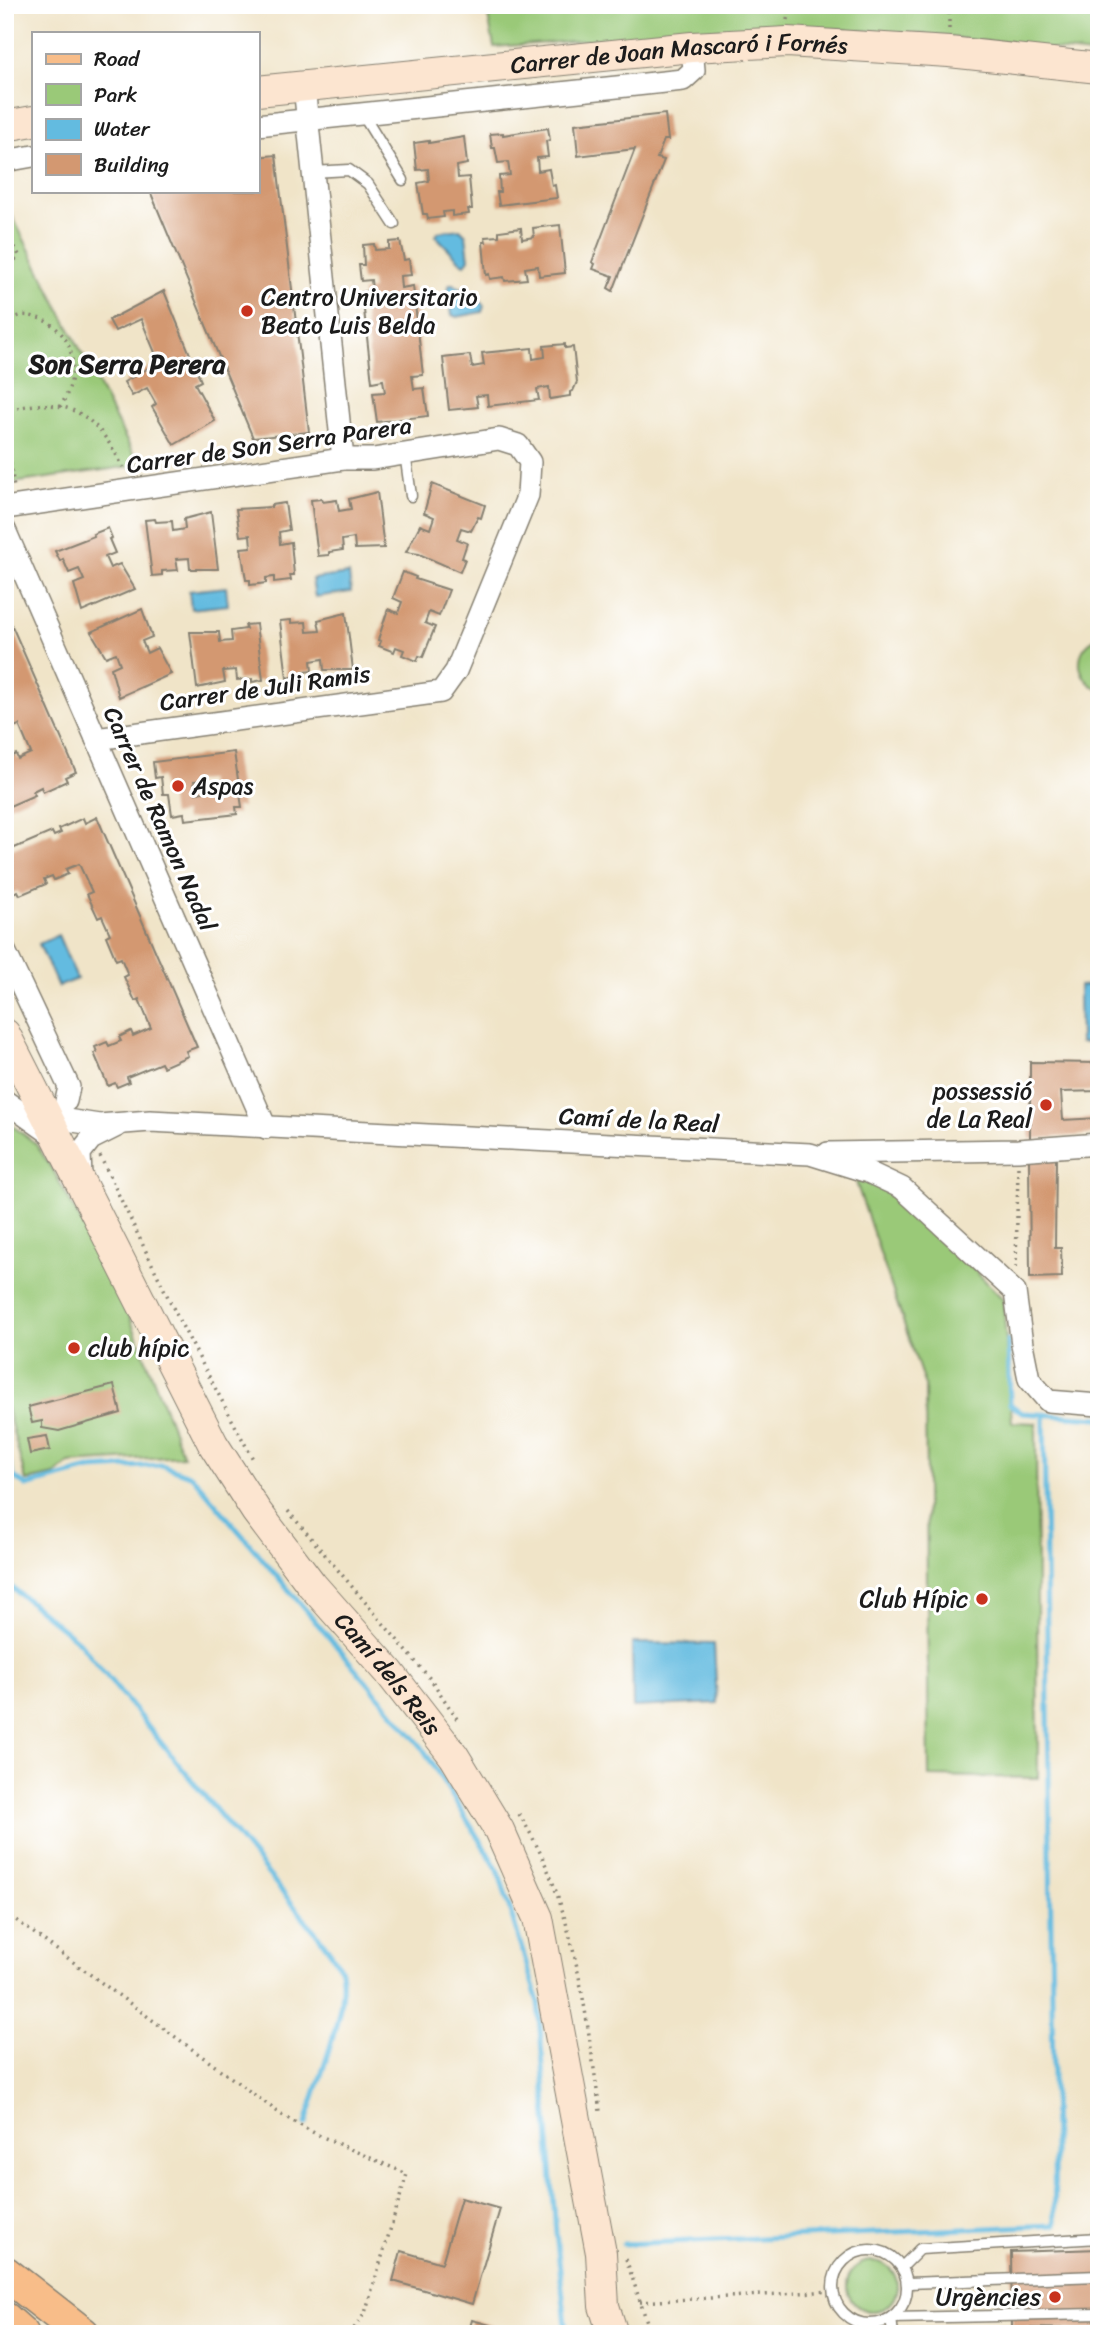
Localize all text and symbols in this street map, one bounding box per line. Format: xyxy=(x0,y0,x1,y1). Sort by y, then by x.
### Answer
street label: Carrer de Joan Mascaró i Fornés xyxy=(509,21,849,86)
legend xyxy=(32,32,259,192)
text: Road xyxy=(94,40,141,78)
text: Park xyxy=(94,76,137,114)
text: Water xyxy=(94,110,151,148)
text: Building xyxy=(94,146,170,184)
place label: Centro Universitario Beato Luis Belda xyxy=(261,276,478,346)
marker: Centro Universitario Beato Luis Belda xyxy=(239,303,255,319)
district label: Son Serra Perera xyxy=(27,341,227,387)
street label: Carrer de Son Serra Parera xyxy=(124,404,414,486)
street label: Carrer de Juli Ramis xyxy=(157,652,374,724)
street label: Carrer de Ramon Nadal xyxy=(91,700,229,939)
place label: Aspas xyxy=(191,765,254,807)
marker: Aspas xyxy=(170,778,186,794)
place label: possessió de La Real xyxy=(926,1070,1033,1140)
street label: Camí de la Real xyxy=(558,1095,721,1145)
marker: possessió de La Real xyxy=(1038,1097,1054,1113)
place label: club hípic xyxy=(88,1327,189,1369)
marker: club hípic xyxy=(66,1340,82,1356)
place label: Club Hípic xyxy=(859,1578,968,1620)
marker: Club Hípic xyxy=(974,1591,990,1607)
street label: Camí dels Reis xyxy=(324,1602,452,1745)
place label: Urgències xyxy=(936,2276,1041,2318)
marker: Urgències xyxy=(1047,2289,1063,2305)

